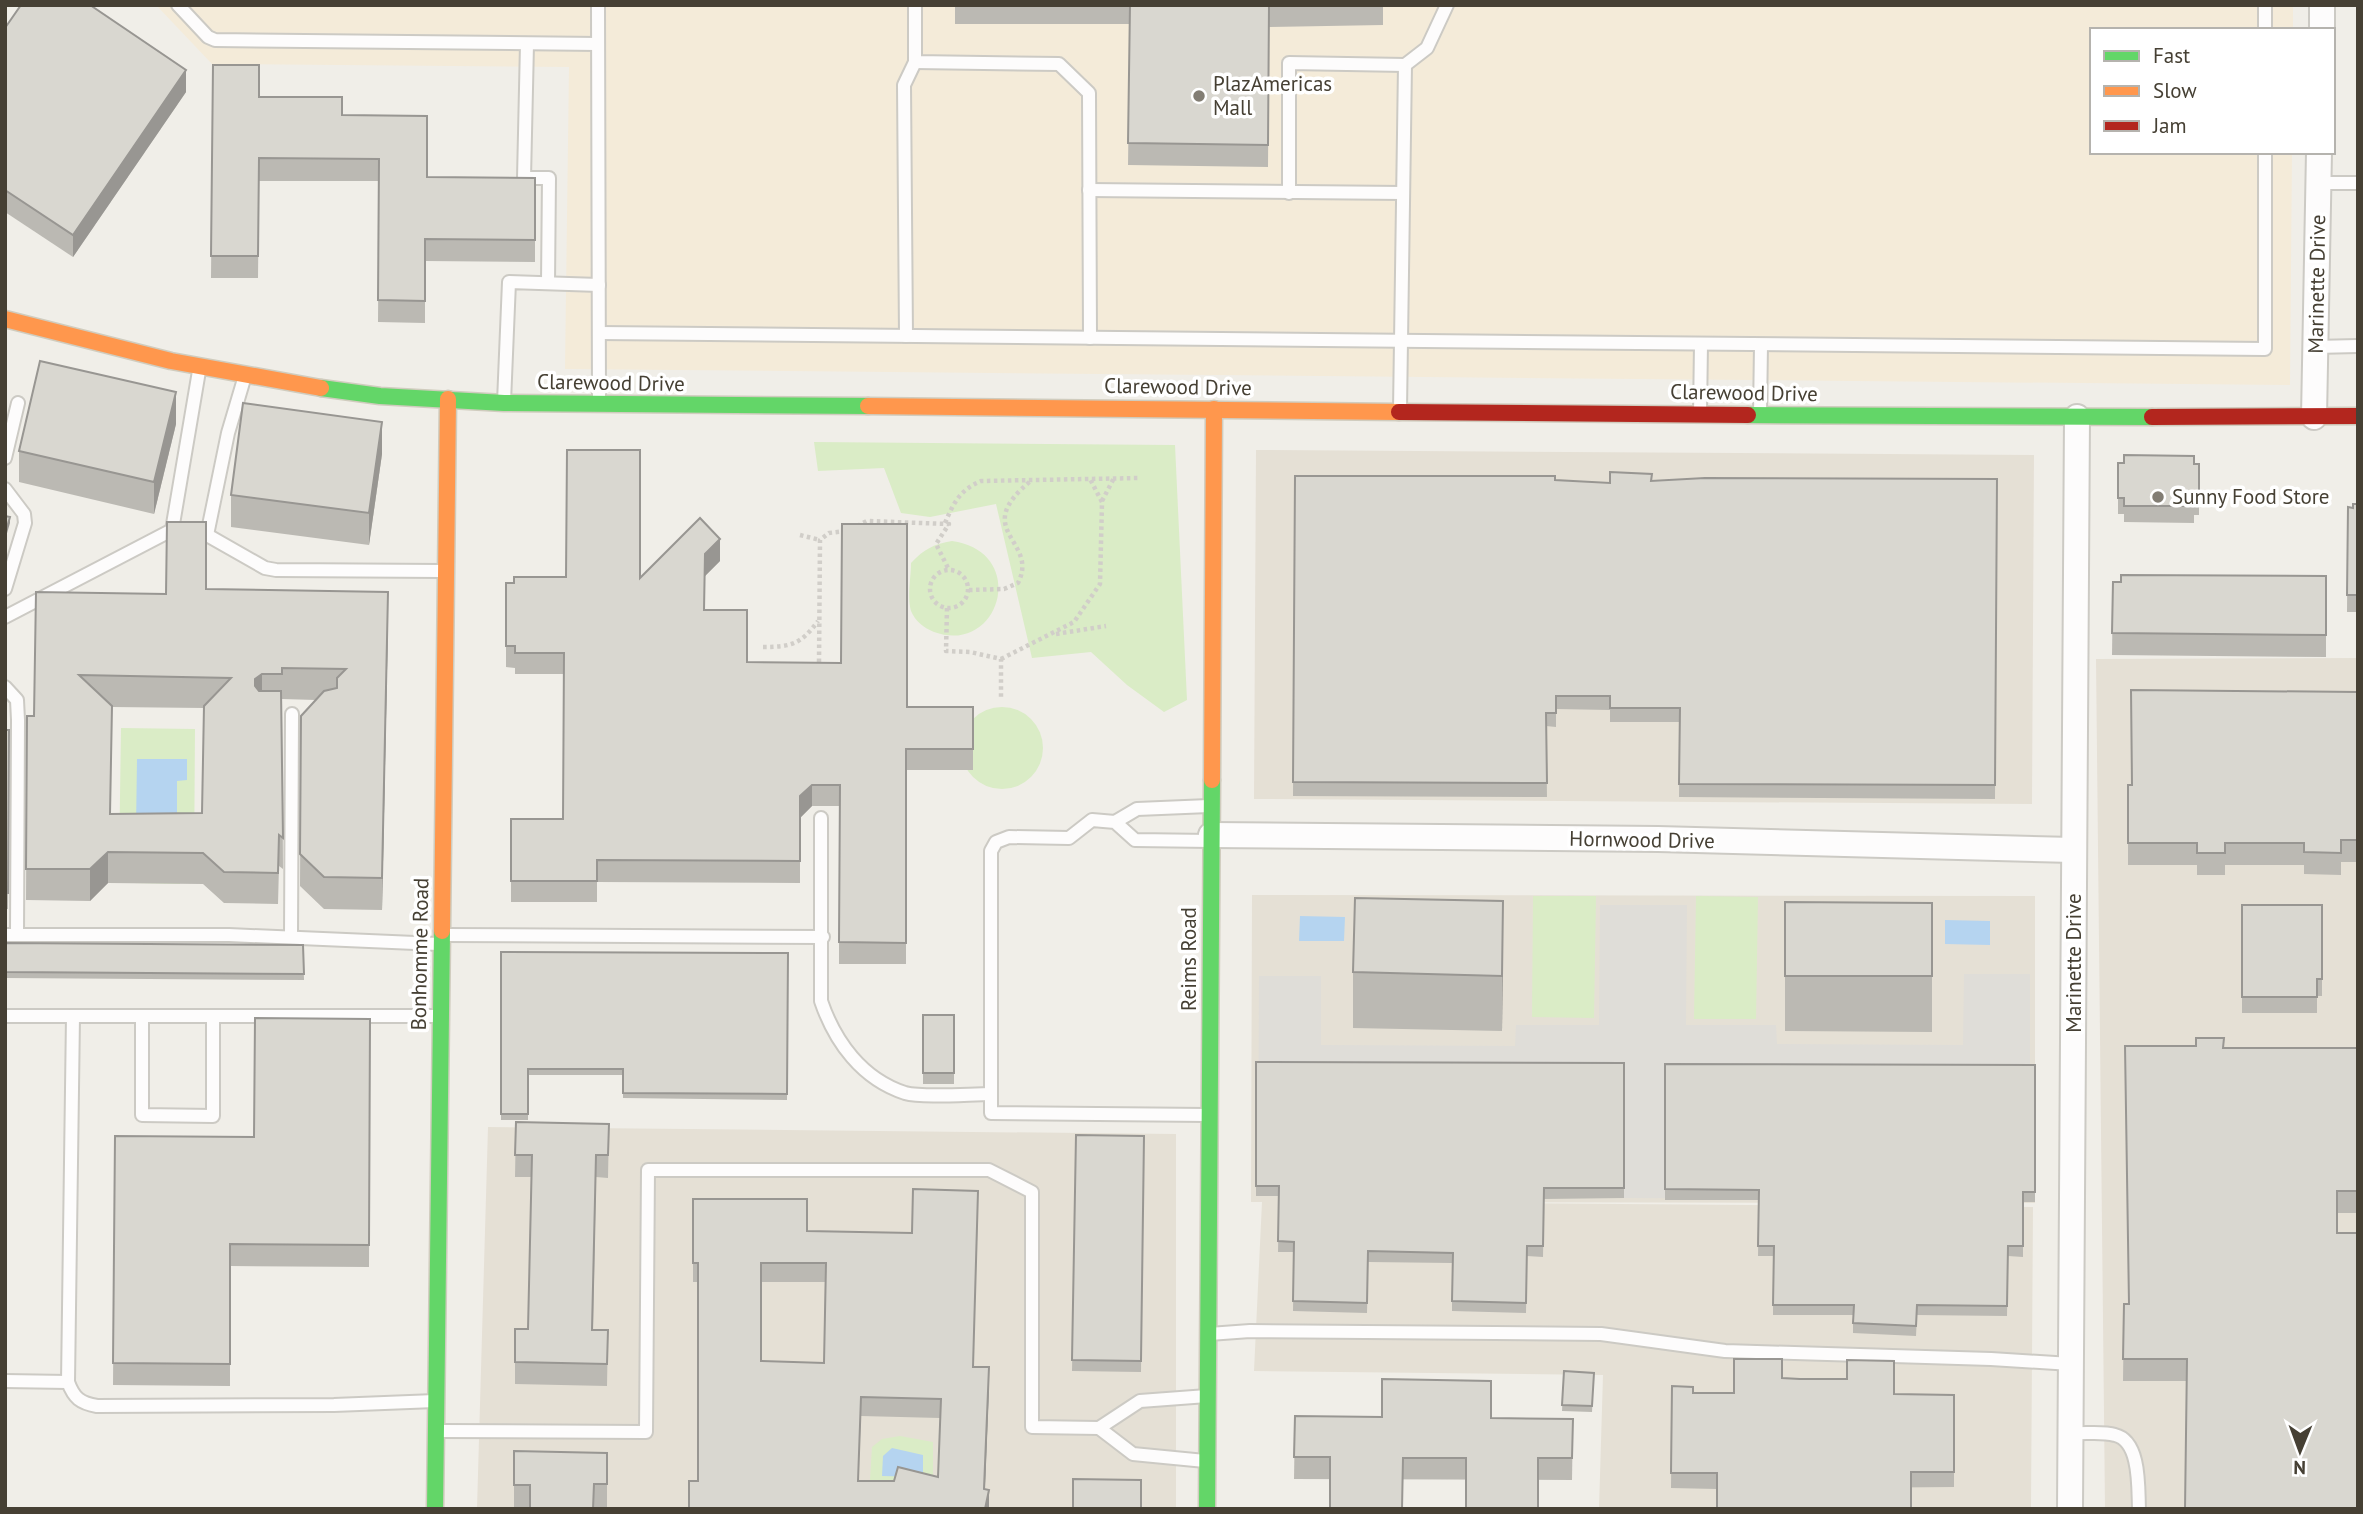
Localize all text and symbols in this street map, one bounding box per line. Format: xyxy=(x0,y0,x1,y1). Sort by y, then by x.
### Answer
legend xyxy=(2090,28,2335,154)
text: Fast xyxy=(2153,42,2190,69)
place label: PlazAmericas Mall xyxy=(1213,70,1332,121)
text: Slow xyxy=(2153,77,2197,104)
marker: PlazAmericas Mall xyxy=(1191,88,1207,104)
text: Jam xyxy=(2152,112,2187,139)
street label: Marinette Drive xyxy=(2302,214,2331,354)
street label: Clarewood Drive xyxy=(537,368,685,397)
street label: Clarewood Drive xyxy=(1104,372,1252,401)
street label: Clarewood Drive xyxy=(1670,378,1818,407)
place label: Sunny Food Store xyxy=(2172,483,2329,510)
marker: Sunny Food Store xyxy=(2150,489,2166,505)
street label: Hornwood Drive xyxy=(1569,825,1715,854)
street label: Bonhomme Road xyxy=(405,877,434,1031)
street label: Marinette Drive xyxy=(2060,893,2087,1033)
street label: Reims Road xyxy=(1175,907,1202,1011)
north arrow xyxy=(2265,1416,2335,1486)
text: N xyxy=(2293,1456,2306,1480)

